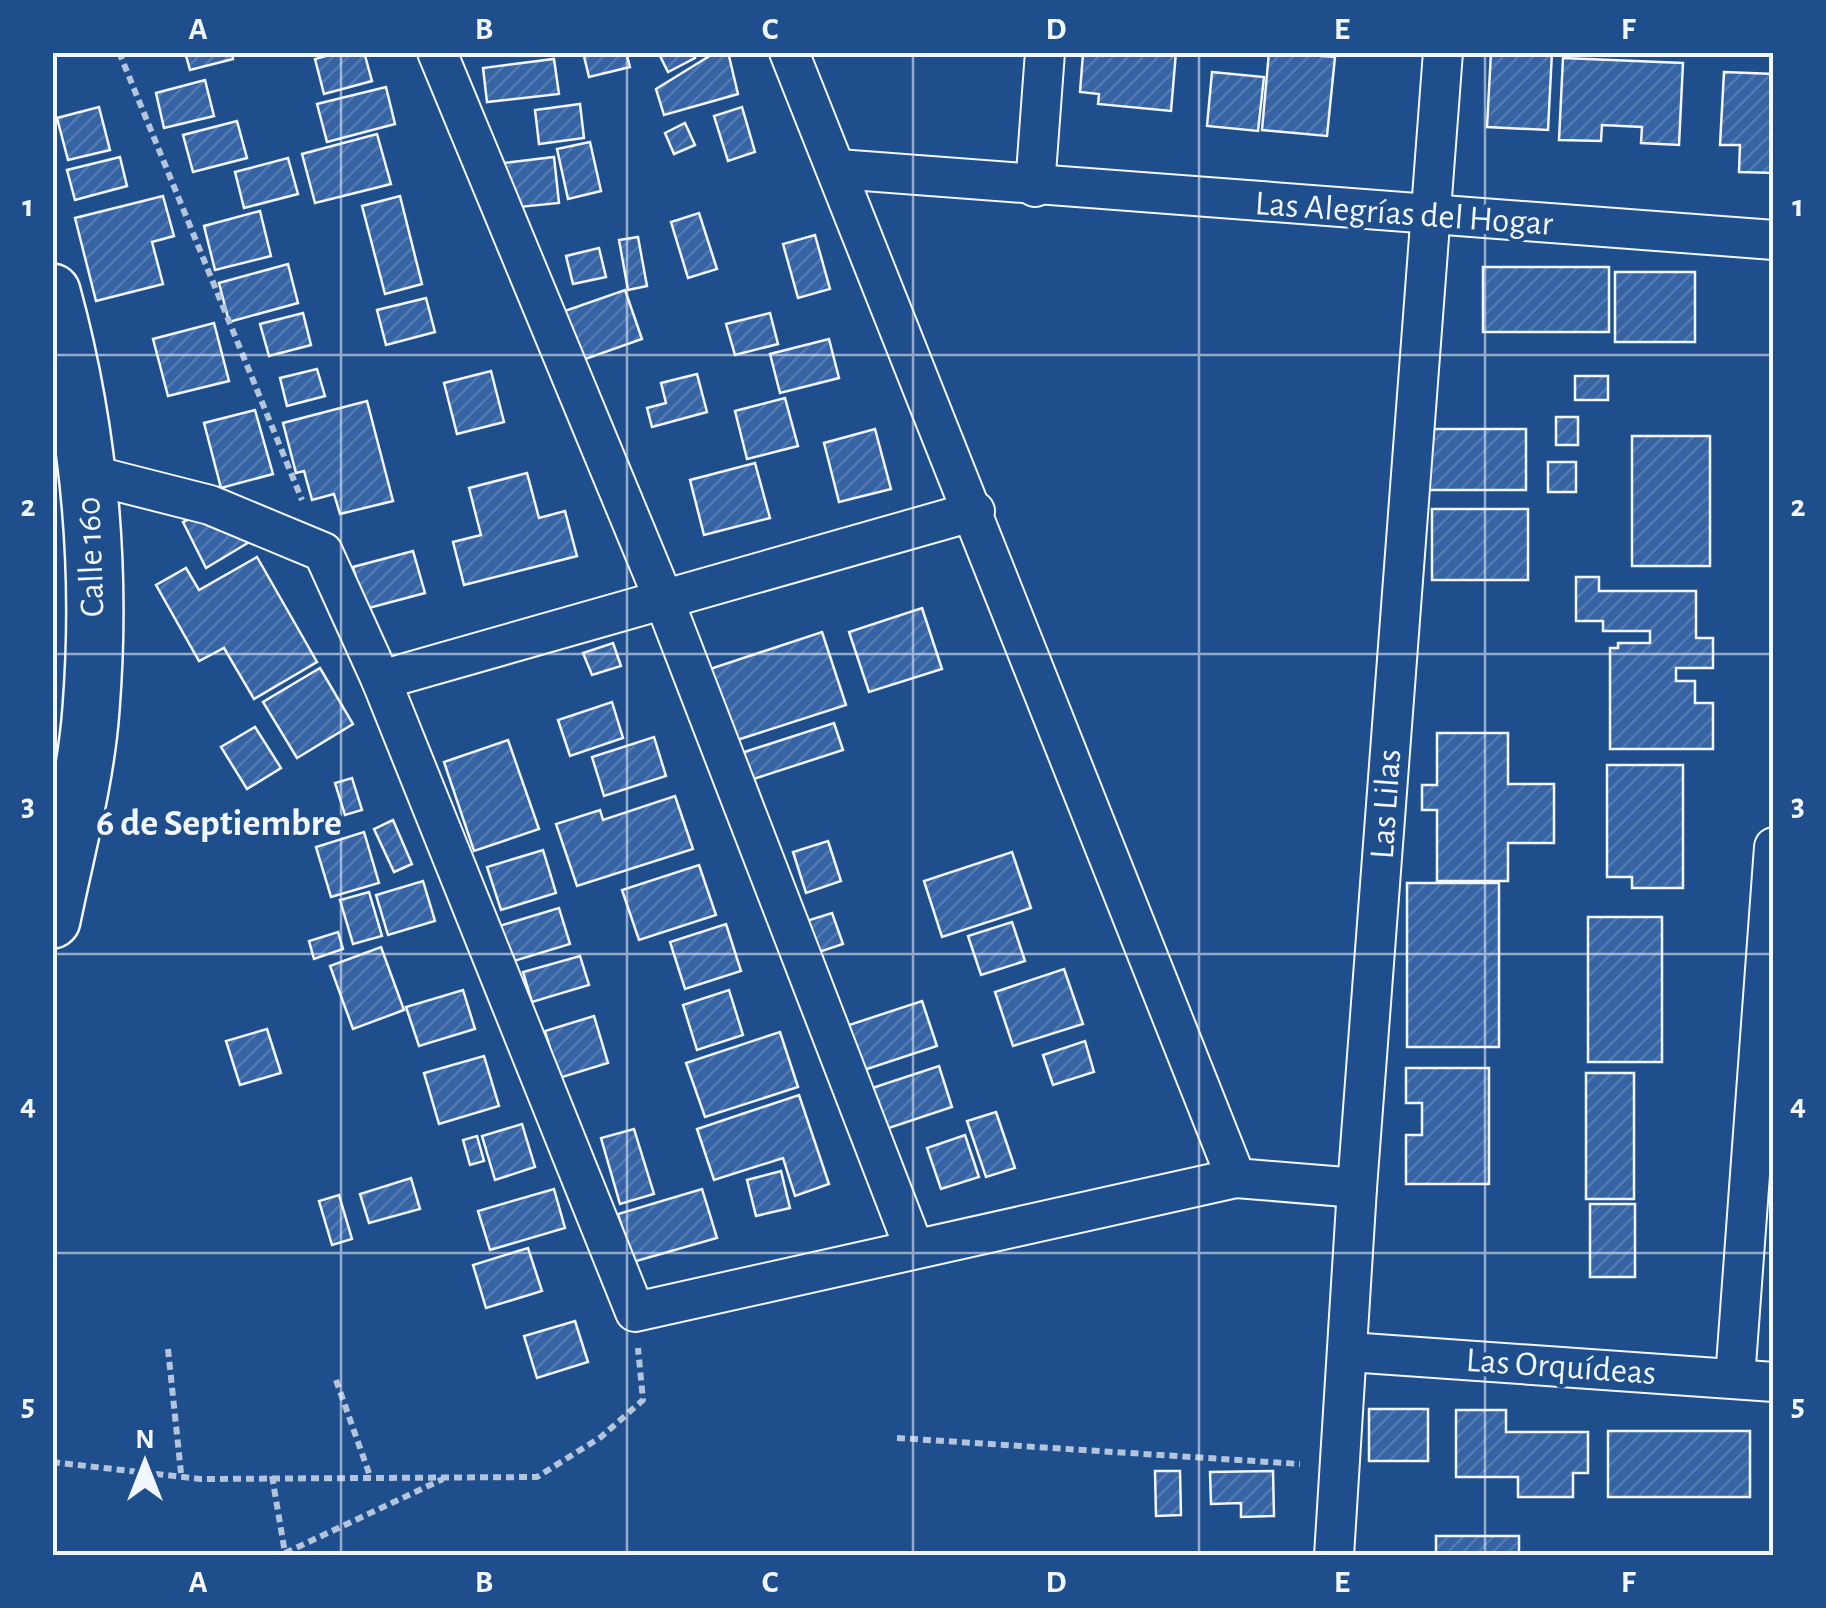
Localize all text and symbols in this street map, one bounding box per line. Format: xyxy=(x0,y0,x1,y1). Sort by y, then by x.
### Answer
text: A xyxy=(188,13,208,45)
text: B xyxy=(475,13,493,45)
text: C xyxy=(762,13,779,45)
text: D xyxy=(1046,13,1067,45)
text: E xyxy=(1334,13,1350,45)
text: F xyxy=(1621,13,1637,45)
street label: Las Alegrías del Hogar xyxy=(1254,186,1555,242)
text: 1 xyxy=(22,190,34,222)
text: 1 xyxy=(1792,190,1804,222)
text: 2 xyxy=(20,490,36,522)
text: 2 xyxy=(1790,490,1806,522)
street label: Calle 160 xyxy=(71,496,111,618)
street label: Las Lilas xyxy=(1365,748,1407,860)
text: 3 xyxy=(21,789,35,821)
text: 3 xyxy=(1791,789,1805,821)
district label: 6 de Septiembre xyxy=(96,805,342,843)
text: 4 xyxy=(20,1089,36,1121)
text: 4 xyxy=(1790,1089,1806,1121)
street label: Las Orquídeas xyxy=(1465,1343,1657,1391)
text: 5 xyxy=(21,1389,35,1421)
text: 5 xyxy=(1791,1389,1805,1421)
north arrow xyxy=(95,1413,195,1513)
text: N xyxy=(135,1426,155,1454)
text: A xyxy=(188,1566,208,1598)
text: B xyxy=(475,1566,493,1598)
text: C xyxy=(762,1566,779,1598)
text: D xyxy=(1046,1566,1067,1598)
text: E xyxy=(1334,1566,1350,1598)
text: F xyxy=(1621,1566,1637,1598)

